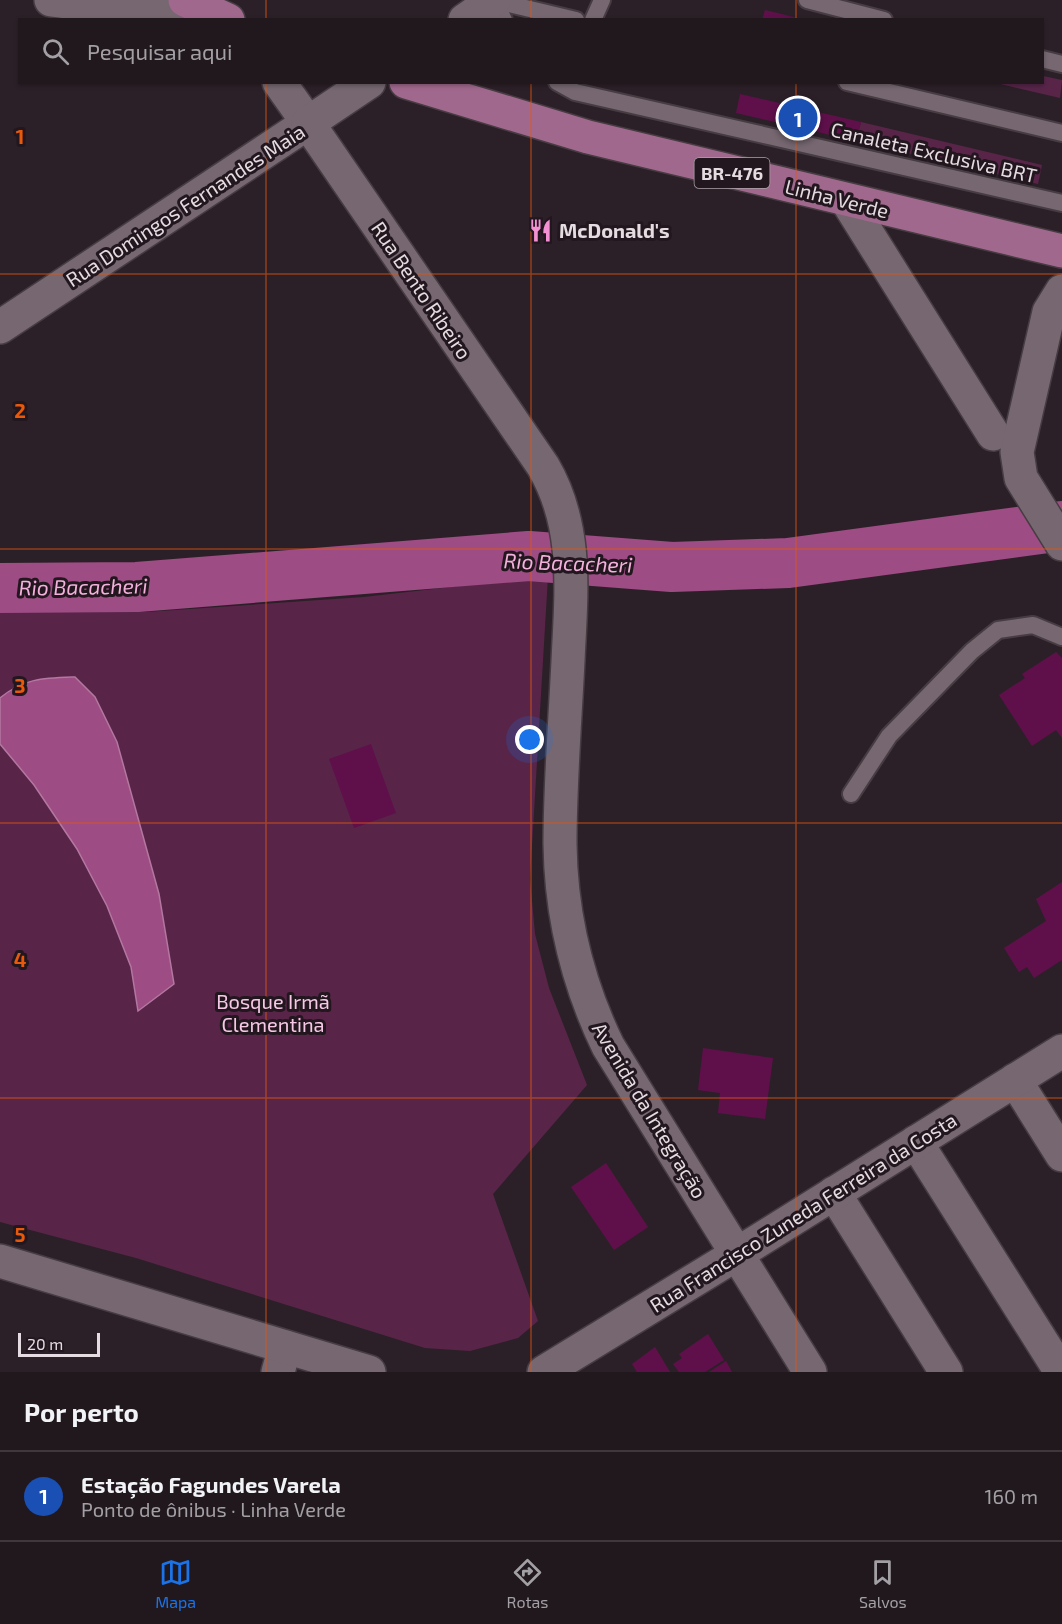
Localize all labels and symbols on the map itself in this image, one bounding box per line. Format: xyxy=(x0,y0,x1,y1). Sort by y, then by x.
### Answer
pin: 1 xyxy=(778,96,818,140)
street label: Canaleta Exclusiva BRT xyxy=(829,117,1040,187)
street label: Rua Domingos Fernandes Maia xyxy=(61,119,309,291)
text: 1 xyxy=(16,124,24,148)
road number: BR-476 xyxy=(694,158,770,188)
street label: Linha Verde xyxy=(783,174,891,222)
street label: Rua Bento Ribeiro xyxy=(367,217,477,363)
restaurant icon: McDonald's xyxy=(528,217,554,243)
place label: McDonald's xyxy=(559,218,670,242)
text: 2 xyxy=(14,398,26,422)
water label: Rio Bacacheri xyxy=(503,547,633,577)
water label: Rio Bacacheri xyxy=(18,572,148,600)
text: 3 xyxy=(14,673,26,697)
your location xyxy=(515,725,544,754)
text: 4 xyxy=(14,947,27,971)
park label: Bosque Irmã Clementina xyxy=(216,989,330,1036)
street label: Avenida da Integração xyxy=(587,1018,712,1203)
street label: Rua Francisco Zuneda Ferreira da Costa xyxy=(645,1107,961,1317)
text: 5 xyxy=(14,1222,26,1246)
scale bar xyxy=(18,1330,100,1358)

